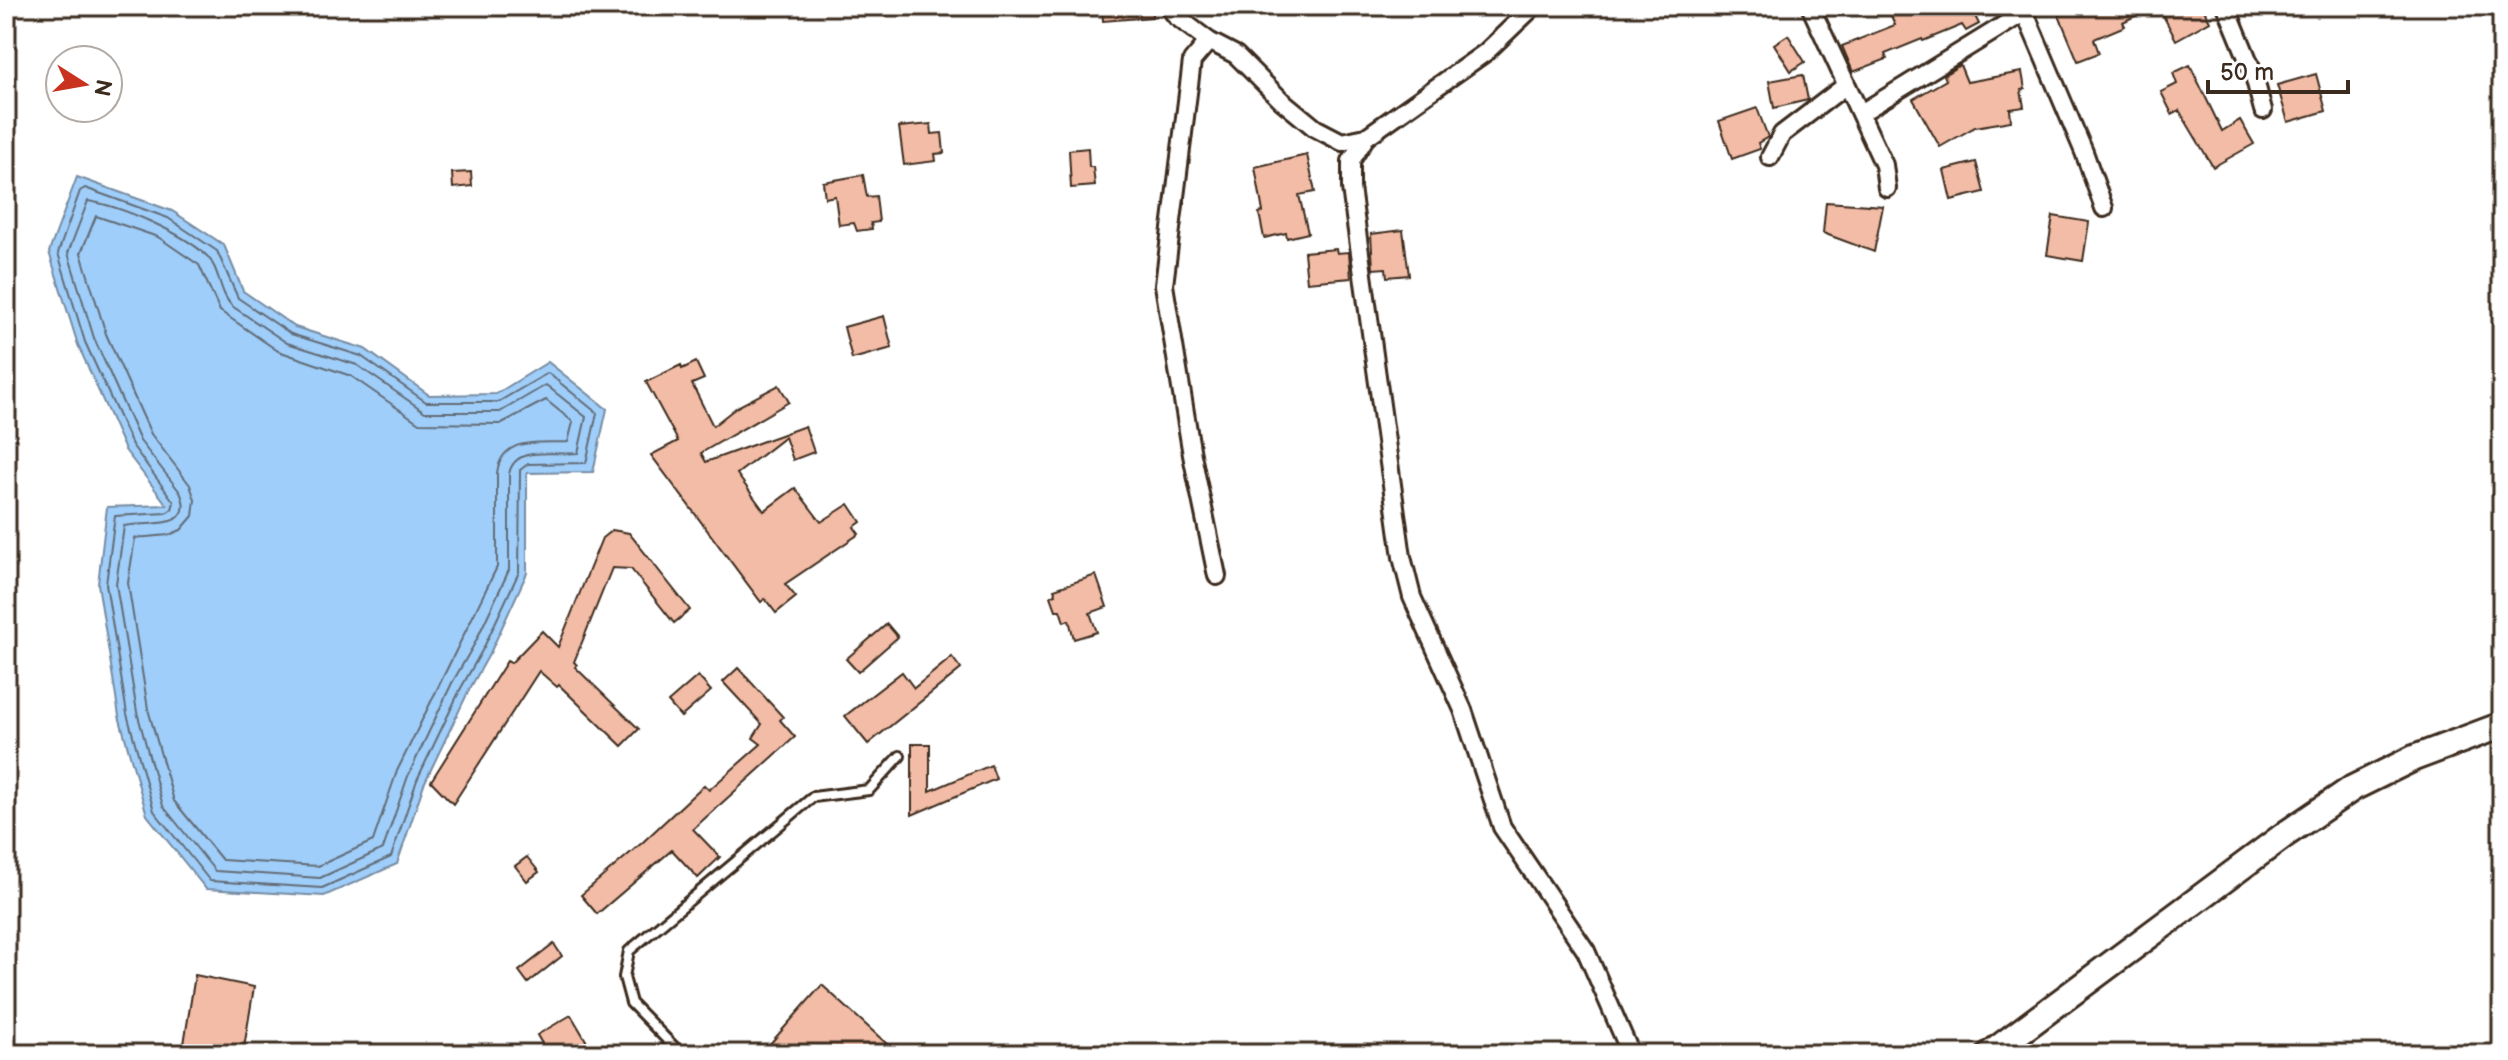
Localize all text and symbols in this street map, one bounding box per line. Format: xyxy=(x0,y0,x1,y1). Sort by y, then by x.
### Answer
north arrow xyxy=(44,44,124,124)
scale bar xyxy=(2208,44,2348,94)
text: 50 m xyxy=(2220,58,2274,87)
text: N xyxy=(87,77,117,98)

